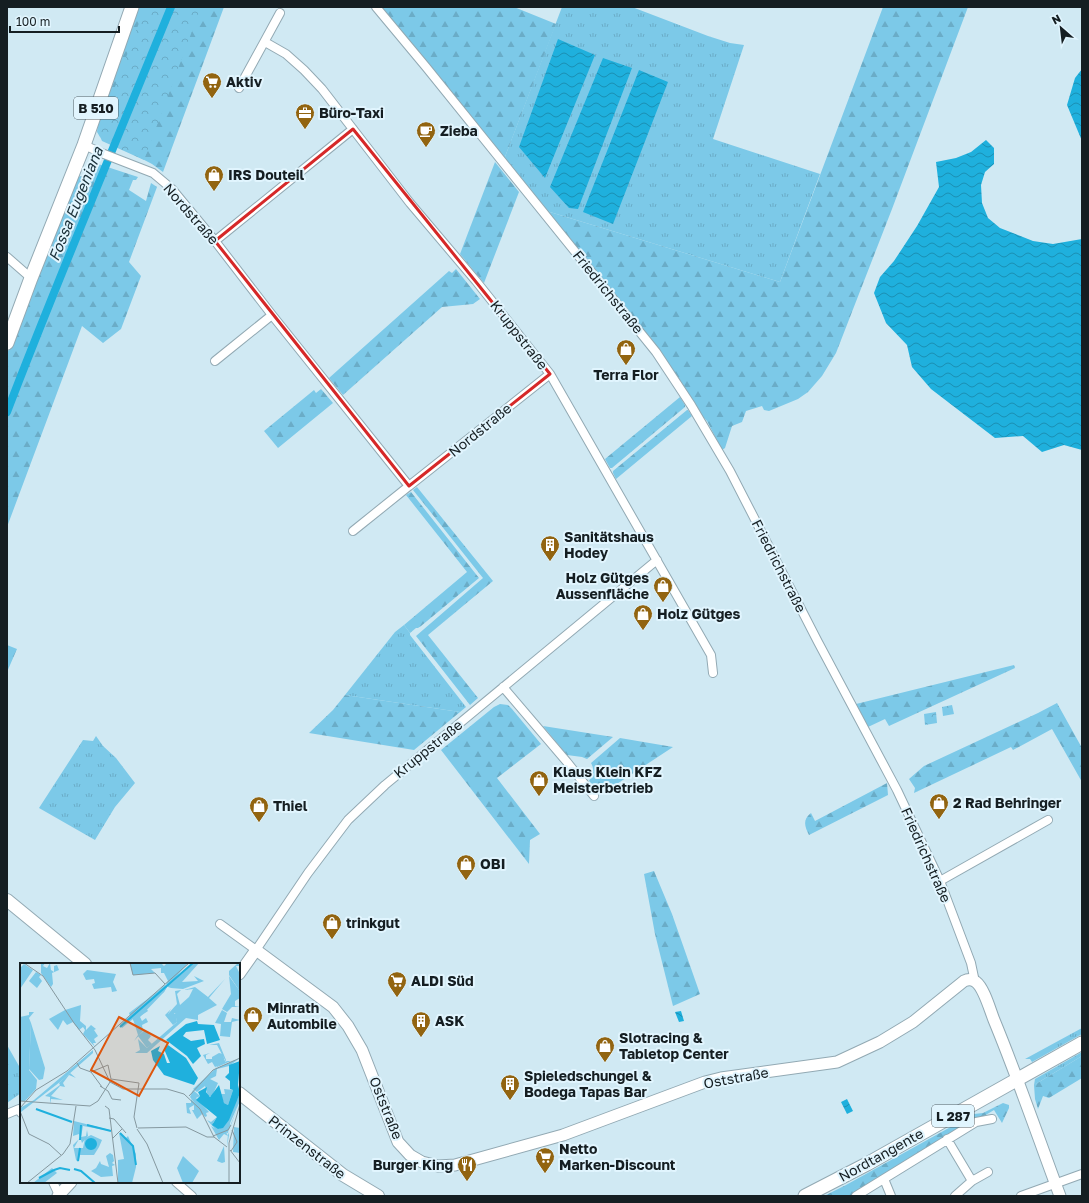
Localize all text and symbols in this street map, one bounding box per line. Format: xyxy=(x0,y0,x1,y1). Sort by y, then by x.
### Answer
scale bar xyxy=(10,8,119,34)
north arrow xyxy=(1041,8,1081,48)
text: N xyxy=(1049,11,1063,26)
text: 100 m xyxy=(16,14,50,29)
supermarket icon: Aktiv xyxy=(201,71,223,99)
place label: Aktiv xyxy=(226,73,263,90)
road number: B 510 xyxy=(74,97,118,119)
office icon: Büro-Taxi xyxy=(294,102,316,130)
place label: Büro-Taxi xyxy=(319,104,384,121)
cafe icon: Zieba xyxy=(415,120,437,148)
place label: Zieba xyxy=(440,122,478,139)
water label: Fossa Eugeniana xyxy=(44,143,107,264)
shop icon: IRS Douteil xyxy=(203,164,225,192)
place label: IRS Douteil xyxy=(228,166,305,183)
street label: Nordstraße xyxy=(160,180,223,248)
street label: Friedrichstraße xyxy=(570,247,647,337)
street label: Kruppstraße xyxy=(487,297,552,373)
shop icon: Terra Flor xyxy=(615,338,637,366)
place label: Terra Flor xyxy=(593,366,659,383)
street label: Nordstraße xyxy=(445,399,514,460)
street label: Friedrichstraße xyxy=(749,516,810,615)
place label: Sanitätshaus Hodey xyxy=(564,528,654,561)
building icon: Sanitätshaus Hodey xyxy=(539,534,561,562)
place label: Holz Gütges Aussenfläche xyxy=(556,569,649,602)
shop icon: Holz Gütges Aussenfläche xyxy=(652,575,674,603)
shop icon: Holz Gütges xyxy=(632,603,654,631)
place label: Holz Gütges xyxy=(657,605,741,622)
street label: Kruppstraße xyxy=(390,716,465,781)
place label: Klaus Klein KFZ Meisterbetrieb xyxy=(553,763,662,796)
shop icon: Klaus Klein KFZ Meisterbetrieb xyxy=(528,769,550,797)
shop icon: 2 Rad Behringer xyxy=(928,792,950,820)
place label: 2 Rad Behringer xyxy=(953,794,1062,811)
shop icon: Thiel xyxy=(248,795,270,823)
place label: Thiel xyxy=(273,797,308,814)
street label: Friedrichstraße xyxy=(898,805,955,905)
shop icon: OBI xyxy=(455,853,477,881)
place label: OBI xyxy=(480,855,505,872)
shop icon: trinkgut xyxy=(321,912,343,940)
place label: trinkgut xyxy=(346,914,400,931)
inset map xyxy=(20,963,240,1183)
supermarket icon: ALDI Süd xyxy=(386,970,408,998)
place label: ALDI Süd xyxy=(411,972,474,989)
place label: Minrath Autombile xyxy=(267,999,337,1032)
shop icon: Minrath Autombile xyxy=(242,1005,264,1033)
building icon: ASK xyxy=(410,1010,432,1038)
place label: ASK xyxy=(435,1012,464,1029)
place label: Slotracing & Tabletop Center xyxy=(619,1029,729,1062)
shop icon: Slotracing & Tabletop Center xyxy=(594,1035,616,1063)
street label: Oststraße xyxy=(702,1063,770,1092)
place label: Spieledschungel & Bodega Tapas Bar xyxy=(524,1067,652,1100)
building icon: Spieledschungel & Bodega Tapas Bar xyxy=(499,1073,521,1101)
street label: Oststraße xyxy=(366,1074,407,1142)
road number: L 287 xyxy=(932,1105,974,1127)
street label: Prinzenstraße xyxy=(265,1111,349,1182)
street label: Nordtangente xyxy=(836,1124,926,1185)
place label: Netto Marken-Discount xyxy=(559,1140,676,1173)
supermarket icon: Netto Marken-Discount xyxy=(534,1146,556,1174)
restaurant icon: Burger King xyxy=(456,1154,478,1182)
place label: Burger King xyxy=(373,1156,453,1173)

